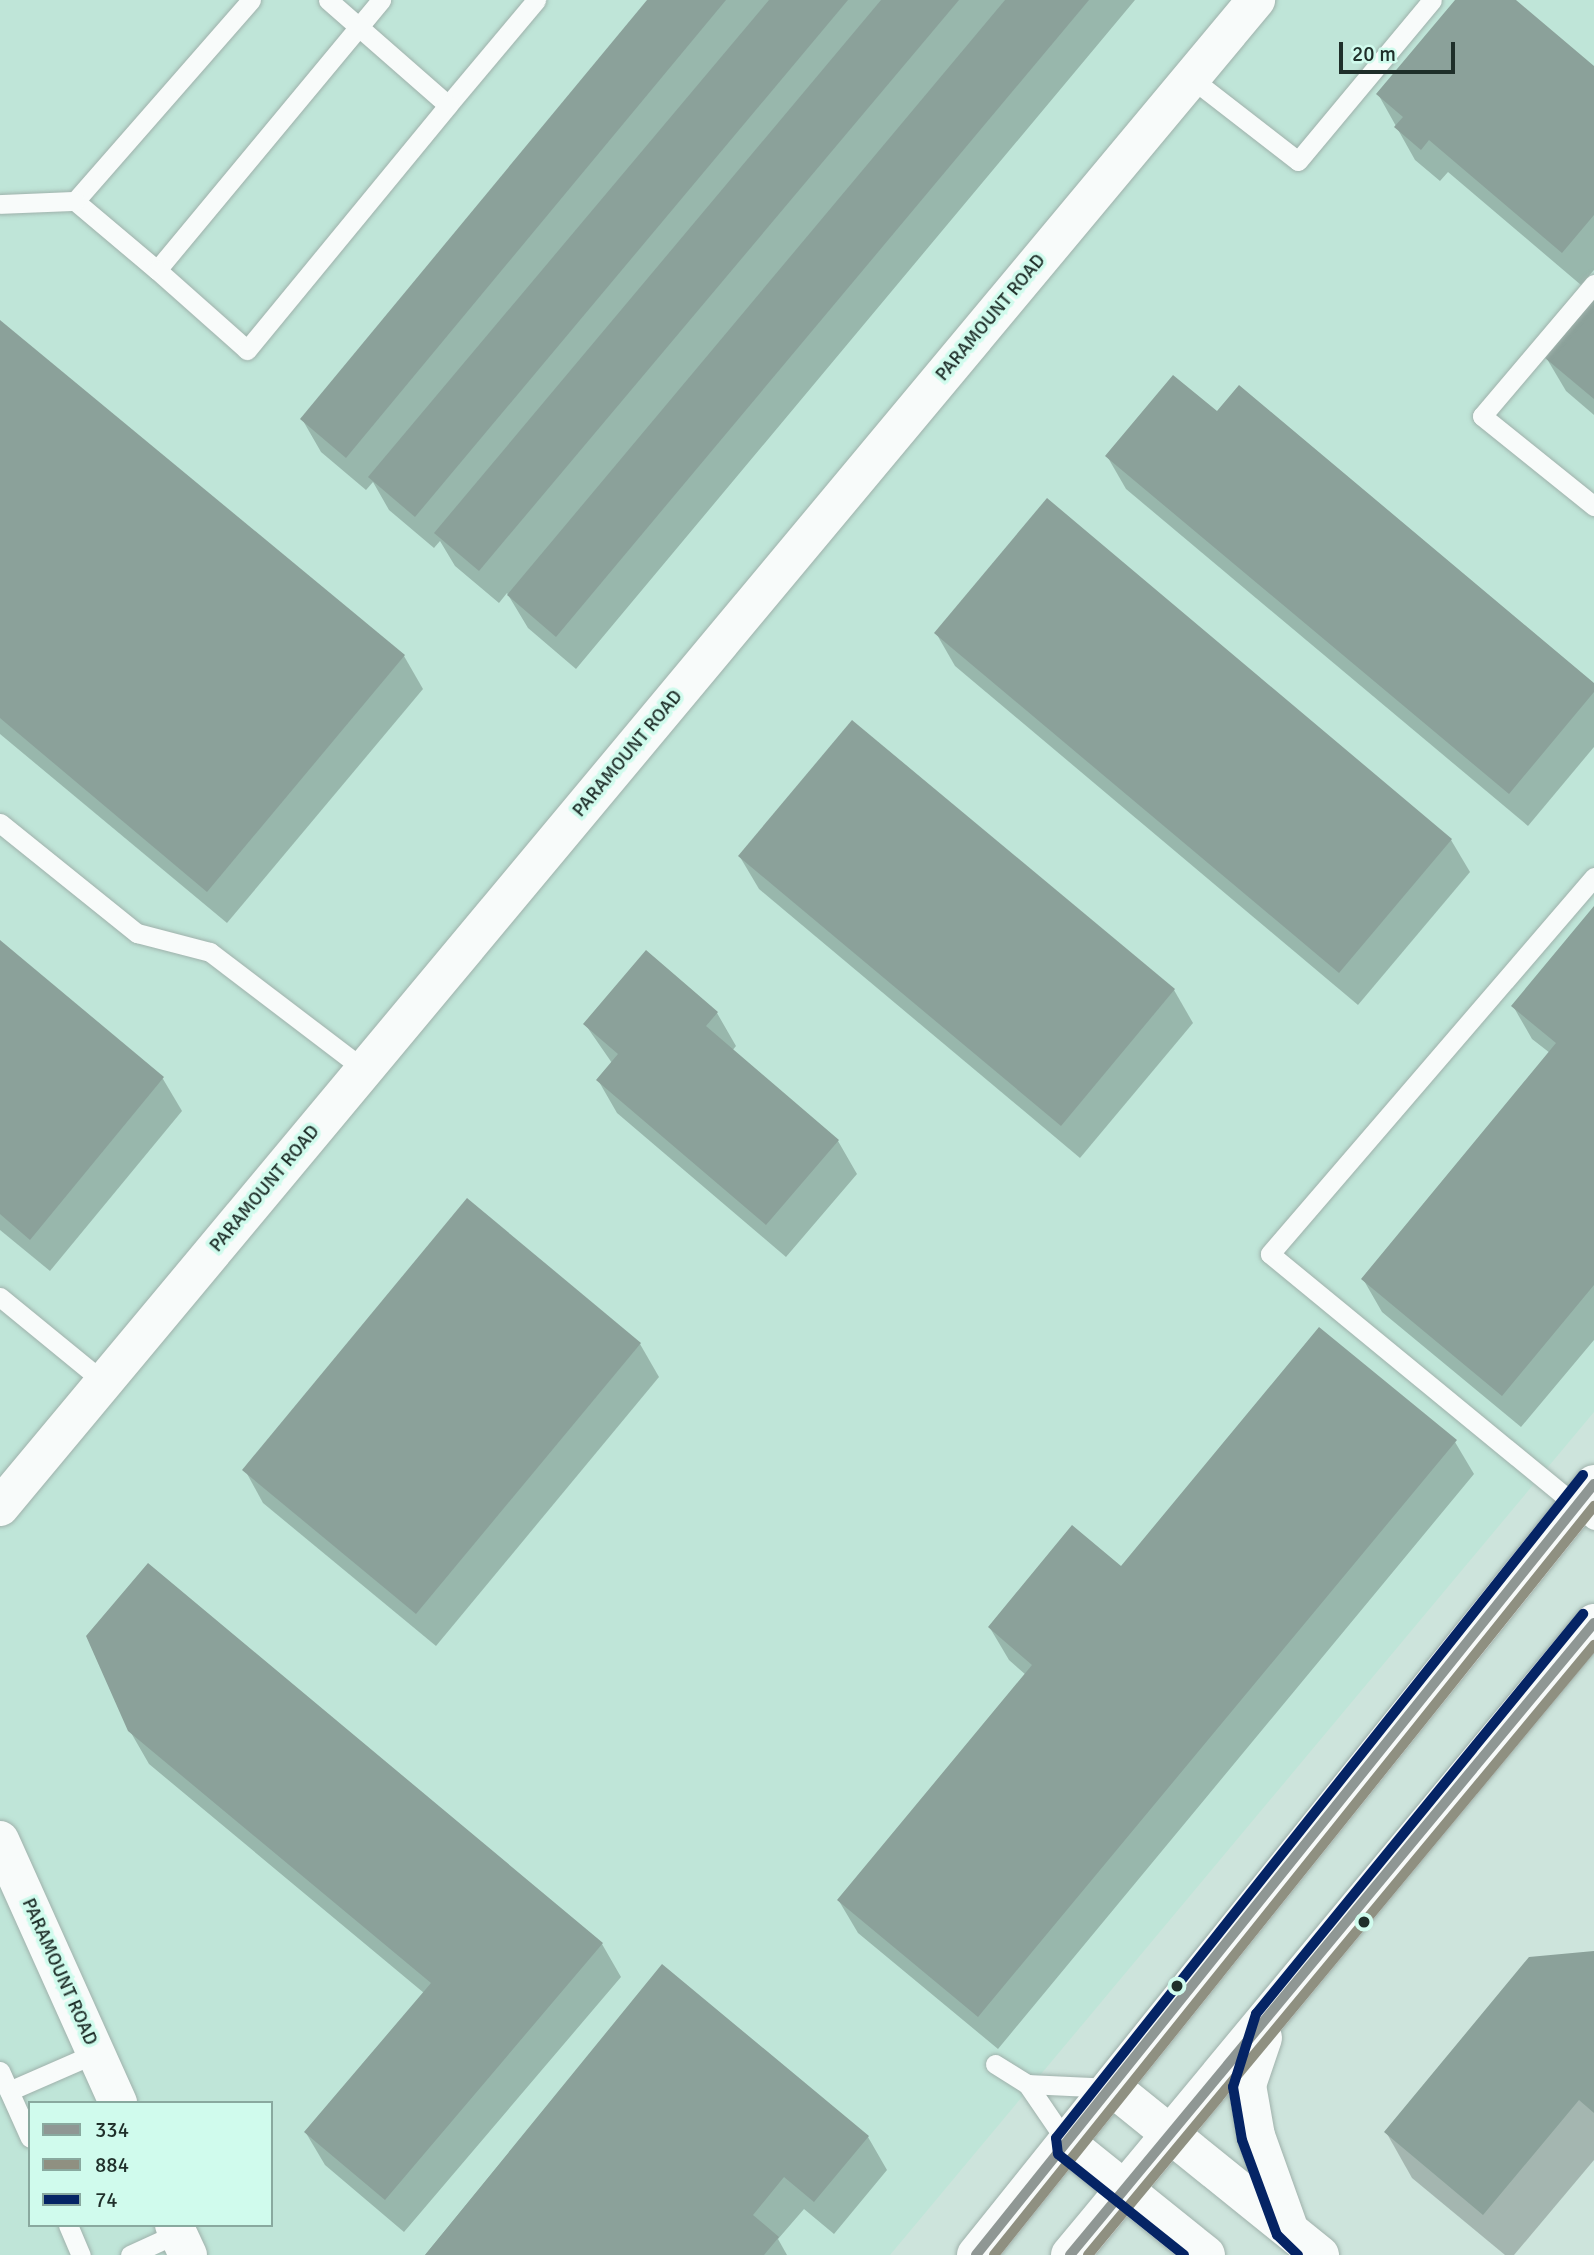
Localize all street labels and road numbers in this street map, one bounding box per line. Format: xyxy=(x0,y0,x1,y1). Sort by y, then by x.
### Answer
street label: PARAMOUNT ROAD xyxy=(931,250,1051,386)
street label: PARAMOUNT ROAD xyxy=(568,686,688,822)
street label: PARAMOUNT ROAD xyxy=(205,1121,325,1257)
street label: PARAMOUNT ROAD xyxy=(16,1895,102,2049)

